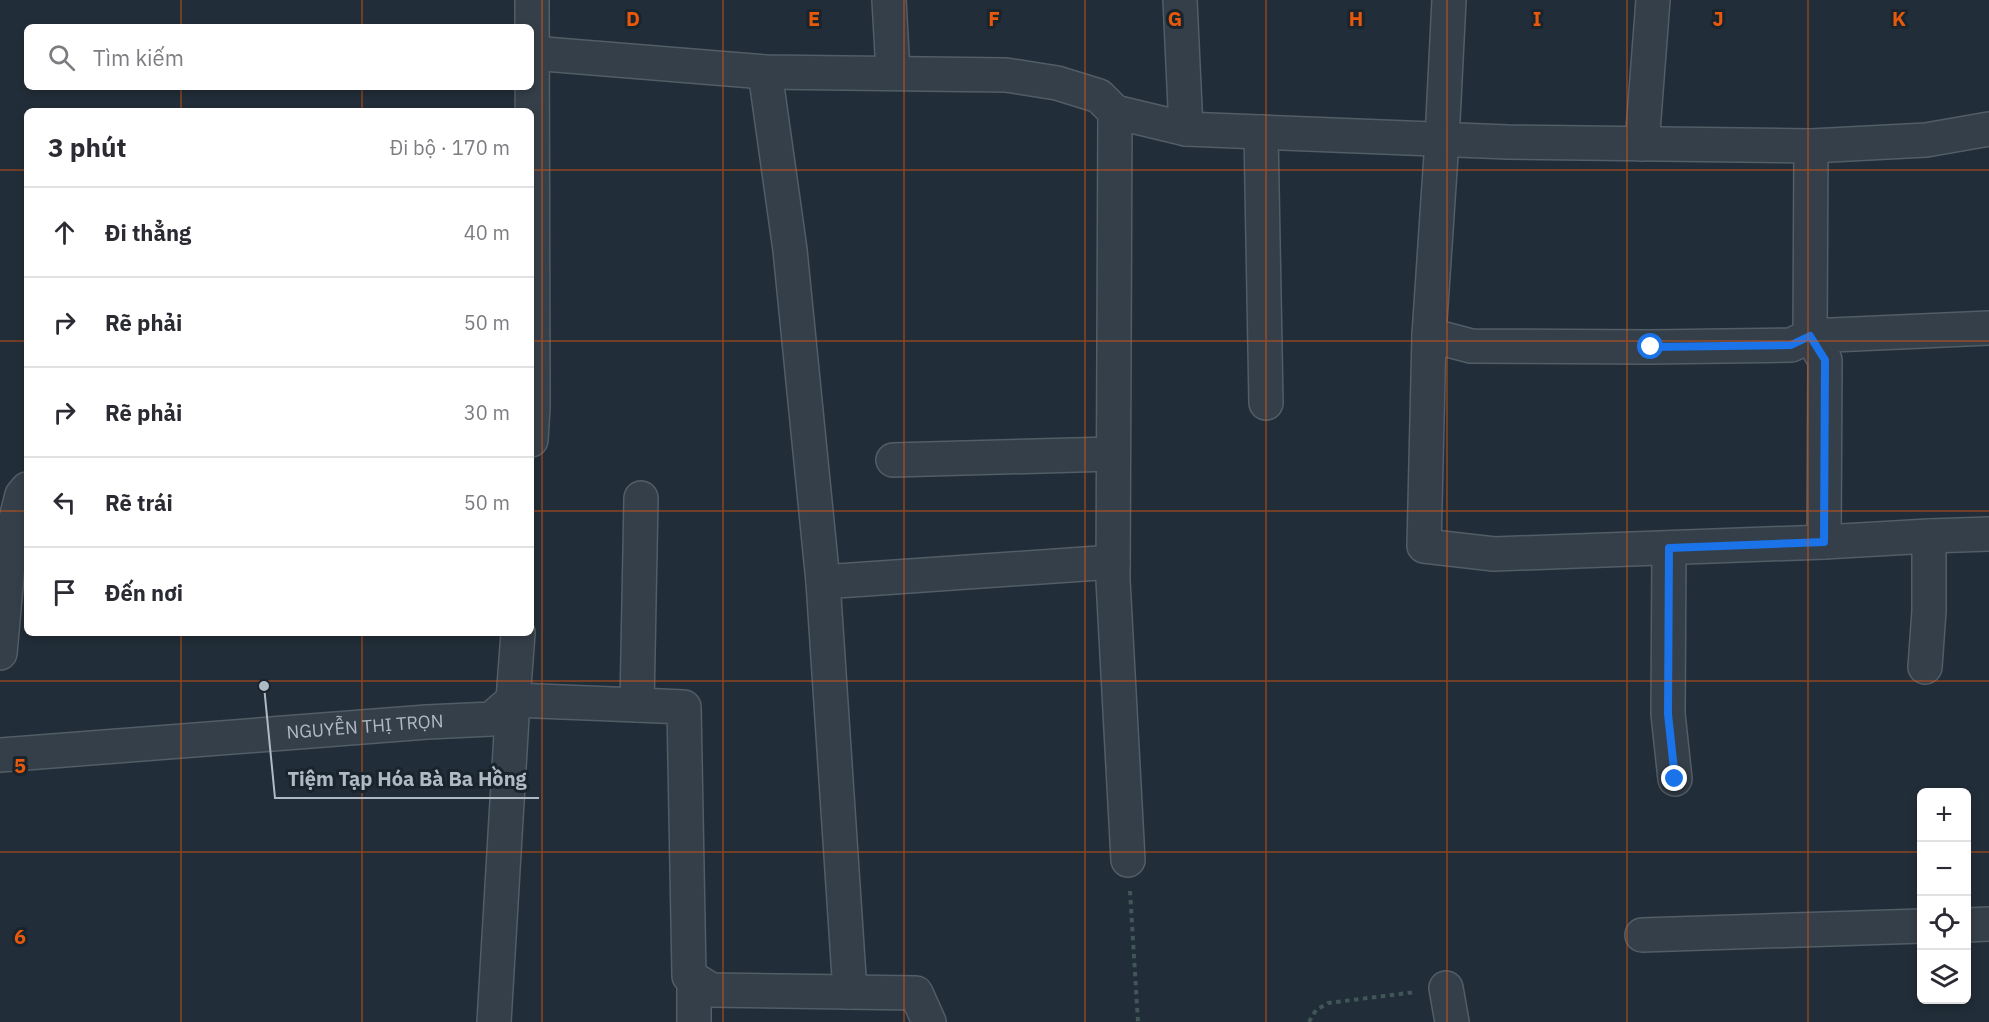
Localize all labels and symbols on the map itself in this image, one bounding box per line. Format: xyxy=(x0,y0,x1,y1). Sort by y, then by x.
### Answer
text: D xyxy=(626,5,640,32)
text: E xyxy=(808,5,820,32)
text: F xyxy=(988,5,1000,32)
text: G xyxy=(1168,5,1182,32)
text: H xyxy=(1349,5,1363,32)
text: I xyxy=(1533,5,1541,32)
text: J xyxy=(1712,5,1724,32)
text: K xyxy=(1892,5,1906,32)
route start xyxy=(1637,333,1663,359)
street label: NGUYỄN THỊ TRỌN xyxy=(286,709,444,744)
text: 5 xyxy=(14,752,26,779)
callout: Tiệm Tạp Hóa Bà Ba Hồng xyxy=(275,760,539,798)
text: Tiệm Tạp Hóa Bà Ba Hồng xyxy=(287,765,528,792)
route end xyxy=(1661,765,1687,791)
text: 6 xyxy=(14,923,26,950)

